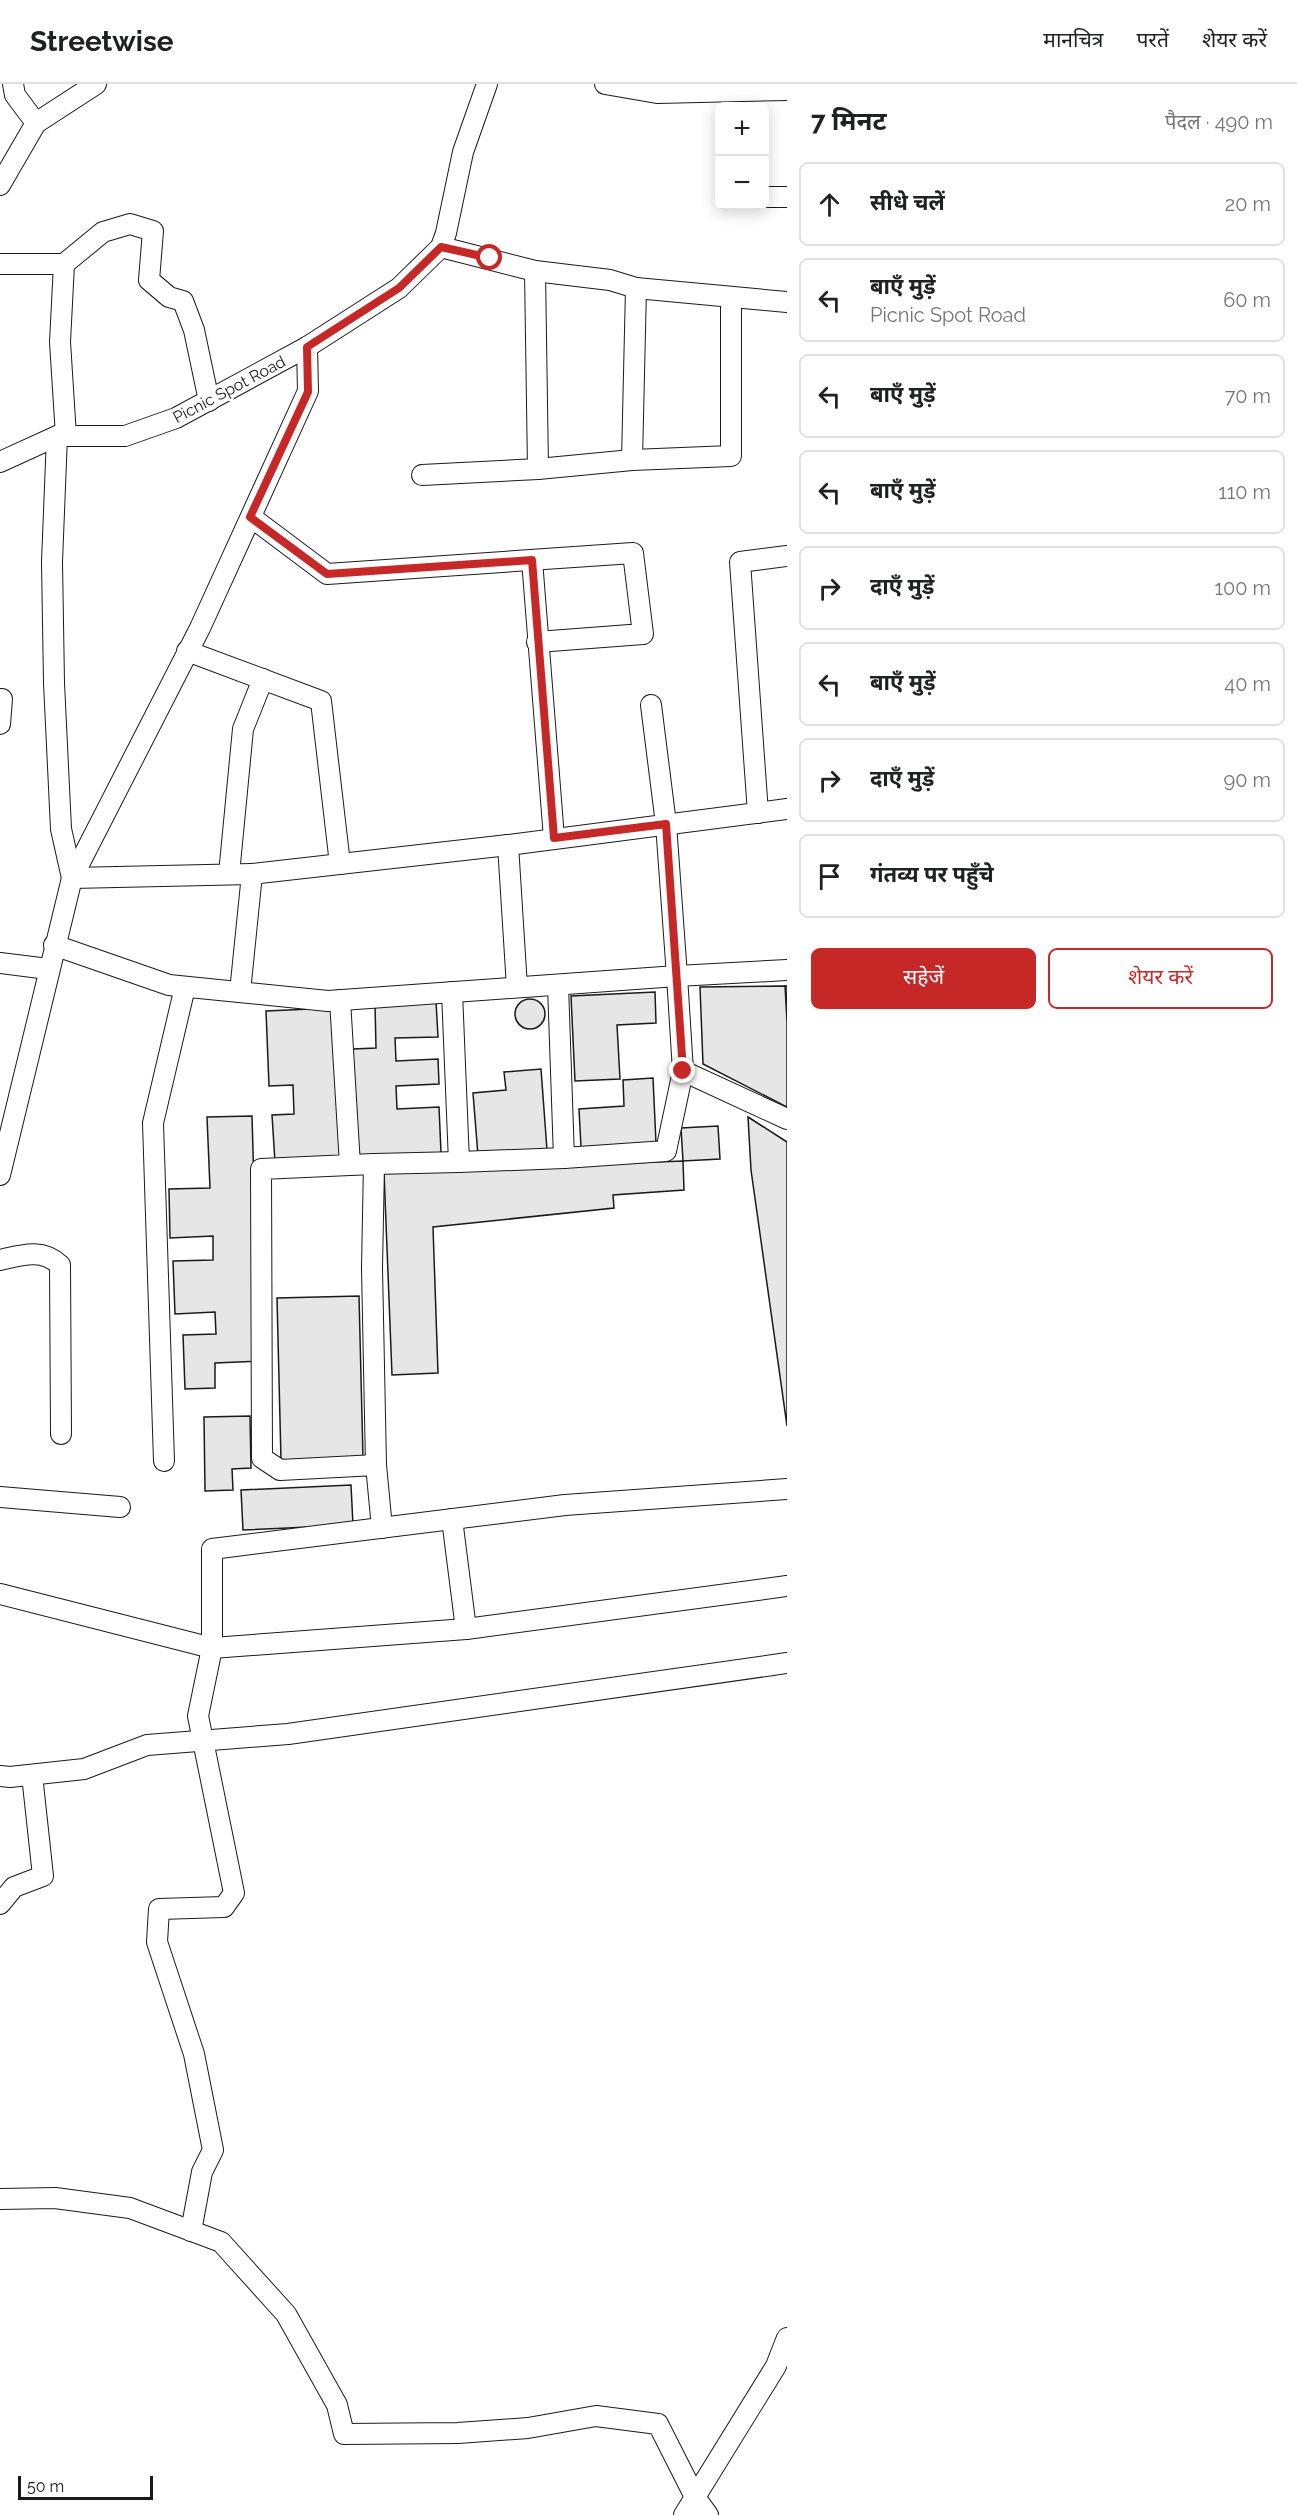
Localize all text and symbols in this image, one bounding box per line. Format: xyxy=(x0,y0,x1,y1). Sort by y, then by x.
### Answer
text: Streetwise xyxy=(30,25,174,58)
text: मानचित्र xyxy=(1043,27,1103,52)
text: परतें xyxy=(1136,27,1169,52)
text: शेयर करें xyxy=(1202,27,1267,52)
map controls xyxy=(715,102,769,210)
button: + xyxy=(715,102,769,156)
text: 7 मिनट xyxy=(811,106,886,136)
text: पैदल · 490 m xyxy=(1165,110,1273,134)
button: − xyxy=(715,156,769,210)
icon: ahead xyxy=(813,188,846,221)
text: सीधे चलें xyxy=(870,189,945,215)
text: 20 m xyxy=(1225,192,1271,216)
route start xyxy=(476,244,502,270)
text: बाएँ मुड़ें xyxy=(870,273,936,299)
icon: left xyxy=(813,284,846,317)
text: 60 m xyxy=(1223,288,1271,312)
text: Picnic Spot Road xyxy=(870,303,1026,327)
street label: Picnic Spot Road xyxy=(170,352,289,427)
icon: left xyxy=(813,380,846,413)
text: बाएँ मुड़ें xyxy=(870,381,936,407)
text: 70 m xyxy=(1225,384,1271,408)
icon: left xyxy=(813,476,846,509)
text: बाएँ मुड़ें xyxy=(870,477,936,503)
text: 110 m xyxy=(1218,480,1271,504)
icon: right xyxy=(813,572,846,605)
text: दाएँ मुड़ें xyxy=(870,573,934,599)
text: 100 m xyxy=(1214,576,1271,600)
icon: left xyxy=(813,668,846,701)
text: बाएँ मुड़ें xyxy=(870,669,936,695)
text: 40 m xyxy=(1224,672,1271,696)
icon: right xyxy=(813,764,846,797)
text: दाएँ मुड़ें xyxy=(870,765,934,791)
text: 90 m xyxy=(1224,768,1271,792)
icon: arrive xyxy=(813,860,846,893)
text: गंतव्य पर पहुँचे xyxy=(870,861,994,887)
button: सहेजें xyxy=(811,948,1036,1009)
button: शेयर करें xyxy=(1048,948,1273,1009)
route end xyxy=(669,1057,695,1083)
scale bar xyxy=(18,2473,153,2500)
text: 50 m xyxy=(27,2477,64,2496)

